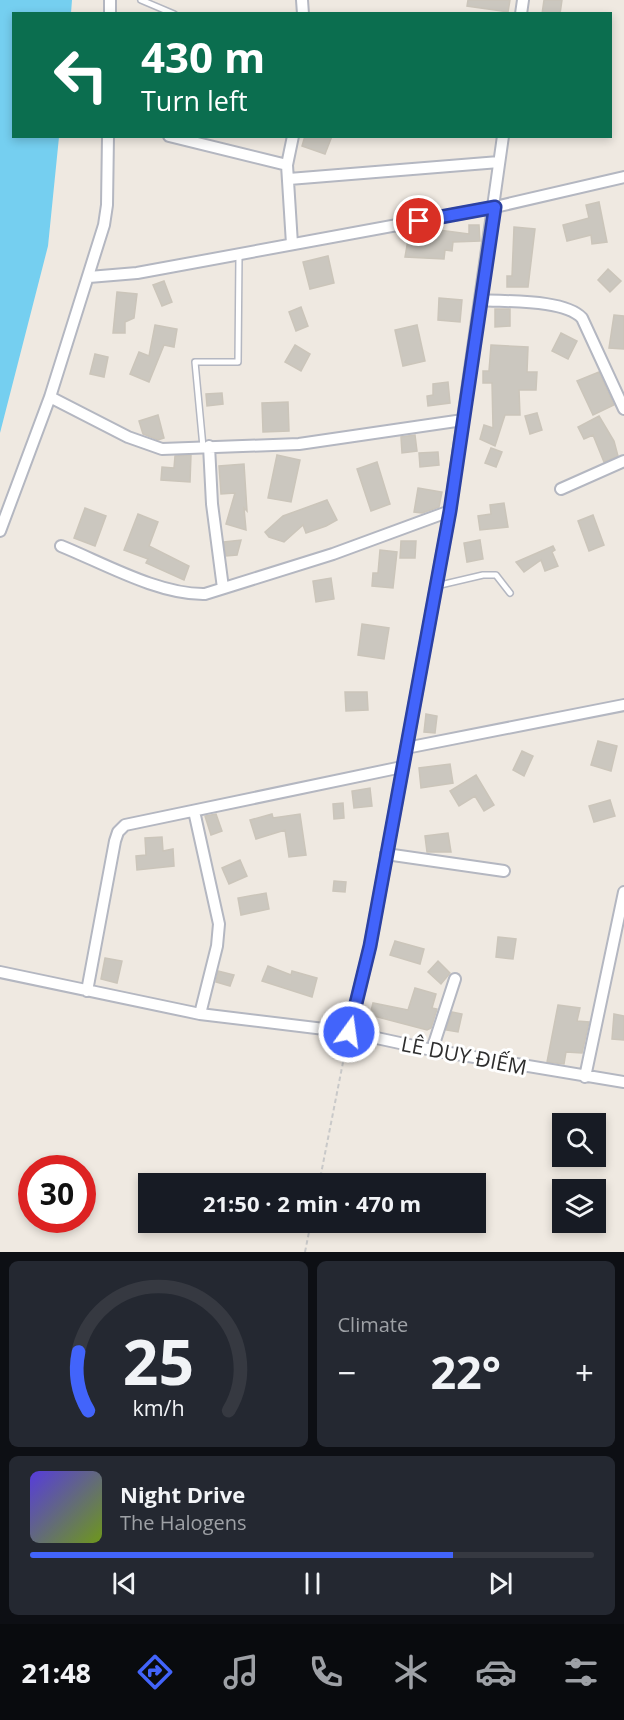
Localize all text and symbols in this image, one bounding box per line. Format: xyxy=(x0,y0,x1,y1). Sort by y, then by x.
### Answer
text: 430 m xyxy=(141,28,265,85)
icon: left xyxy=(42,36,120,114)
text: Turn left xyxy=(141,82,248,119)
pin xyxy=(393,195,444,246)
icon: arrive xyxy=(402,204,435,237)
position arrow xyxy=(317,1000,381,1064)
street label: LÊ DUY ĐIẾM xyxy=(399,1029,529,1081)
map controls xyxy=(552,1113,606,1233)
button: search xyxy=(552,1113,606,1167)
speed limit sign: 30 xyxy=(18,1155,96,1233)
button: layers xyxy=(552,1179,606,1233)
text: 21:50 · 2 min · 470 m xyxy=(203,1188,421,1218)
text: Climate xyxy=(338,1311,408,1338)
text: 25 xyxy=(123,1318,194,1403)
text: 22° xyxy=(430,1341,501,1402)
text: − xyxy=(338,1350,356,1395)
text: + xyxy=(575,1350,594,1395)
text: km/h xyxy=(132,1393,184,1422)
text: Night Drive xyxy=(120,1479,245,1509)
text: The Halogens xyxy=(120,1509,247,1536)
icon: previous xyxy=(108,1567,141,1600)
icon: pause xyxy=(296,1567,329,1600)
icon: next xyxy=(484,1567,517,1600)
icon: directions xyxy=(134,1651,176,1693)
icon: music xyxy=(220,1651,262,1693)
icon: phone xyxy=(305,1651,347,1693)
icon: climate xyxy=(390,1651,432,1693)
icon: car xyxy=(475,1651,517,1693)
icon: filters xyxy=(560,1651,602,1693)
text: 21:48 xyxy=(22,1654,91,1691)

